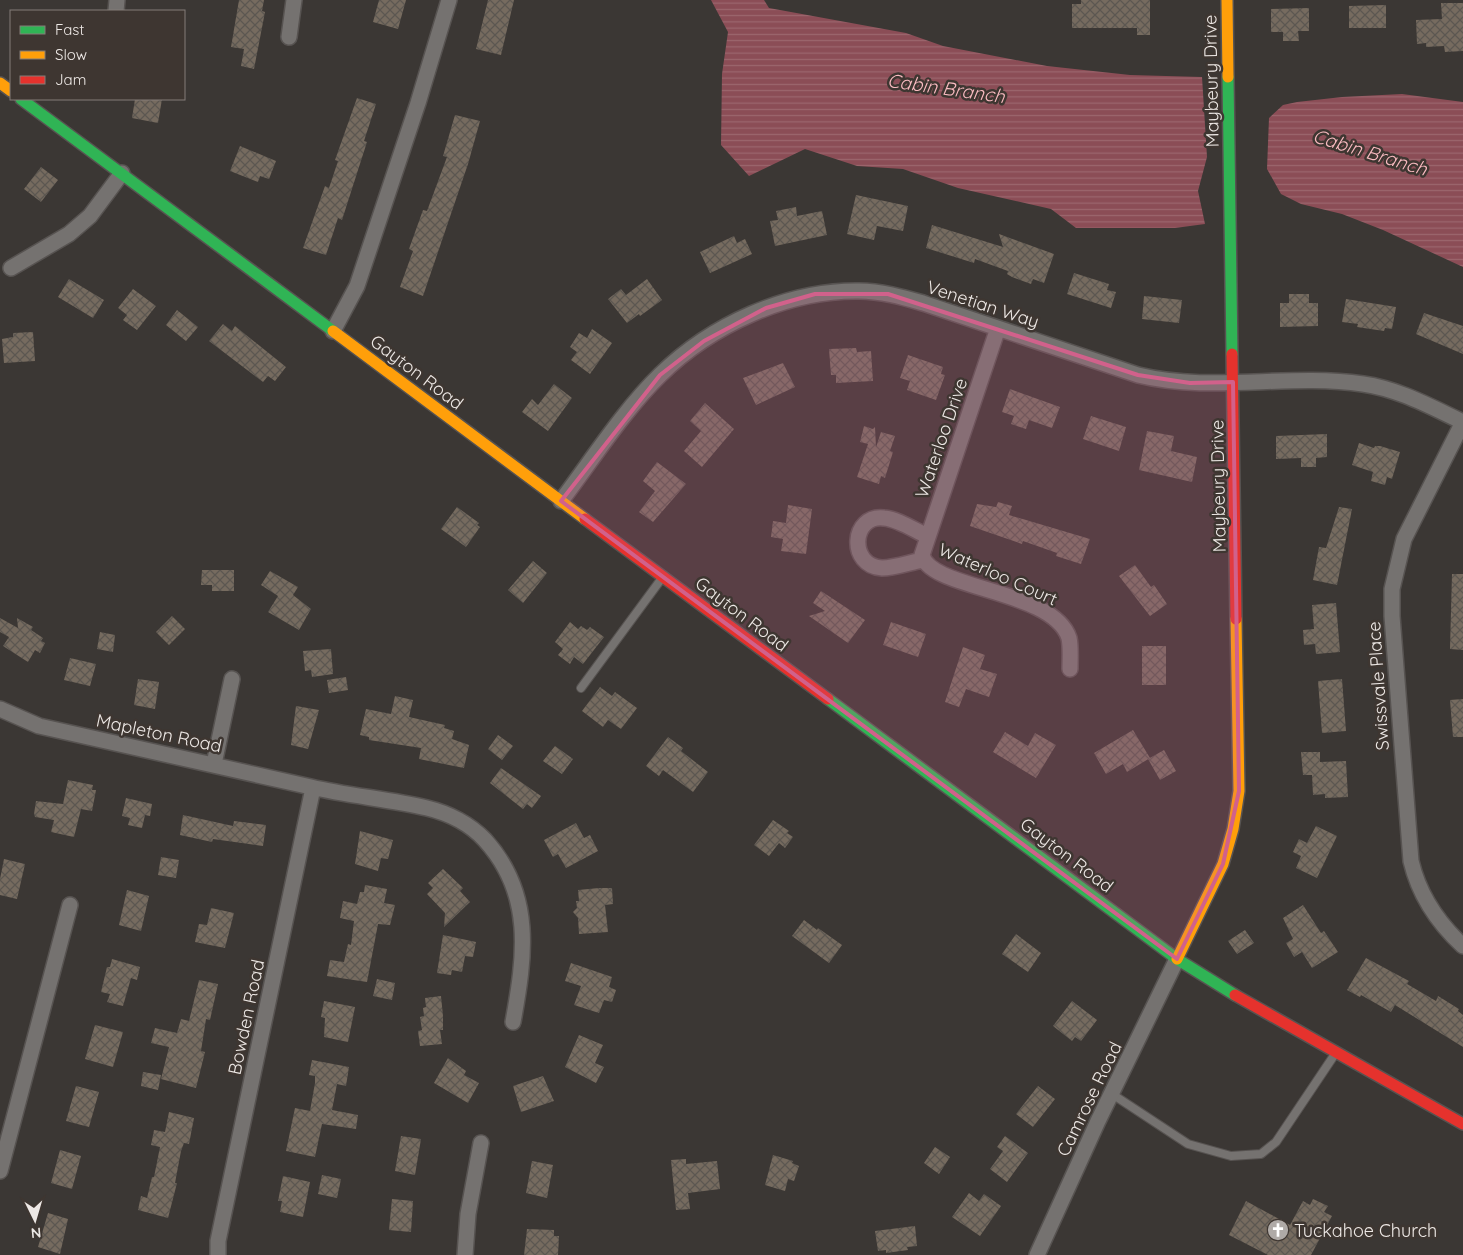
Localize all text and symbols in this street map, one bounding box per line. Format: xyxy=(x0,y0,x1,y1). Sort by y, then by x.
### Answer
legend xyxy=(10,10,185,100)
street label: Maybeury Drive xyxy=(1198,14,1224,148)
text: Fast xyxy=(55,20,84,39)
text: Slow xyxy=(55,45,87,64)
water label: Cabin Branch xyxy=(886,68,1007,108)
text: Jam xyxy=(55,70,86,89)
water label: Cabin Branch xyxy=(1310,123,1431,181)
street label: Venetian Way xyxy=(924,275,1042,333)
street label: Gayton Road xyxy=(366,329,468,415)
street label: Waterloo Drive xyxy=(910,375,972,501)
street label: Maybeury Drive xyxy=(1205,419,1231,553)
street label: Waterloo Court xyxy=(935,538,1061,610)
street label: Gayton Road xyxy=(691,571,793,657)
street label: Swissvale Place xyxy=(1362,621,1394,751)
street label: Mapleton Road xyxy=(94,708,224,758)
street label: Gayton Road xyxy=(1016,812,1118,898)
street label: Bowden Road xyxy=(223,957,269,1077)
street label: Camrose Road xyxy=(1051,1038,1127,1160)
north arrow xyxy=(10,1195,60,1245)
church icon: Tuckahoe Church xyxy=(1266,1218,1290,1242)
place label: Tuckahoe Church xyxy=(1294,1219,1437,1242)
text: N xyxy=(30,1224,42,1242)

